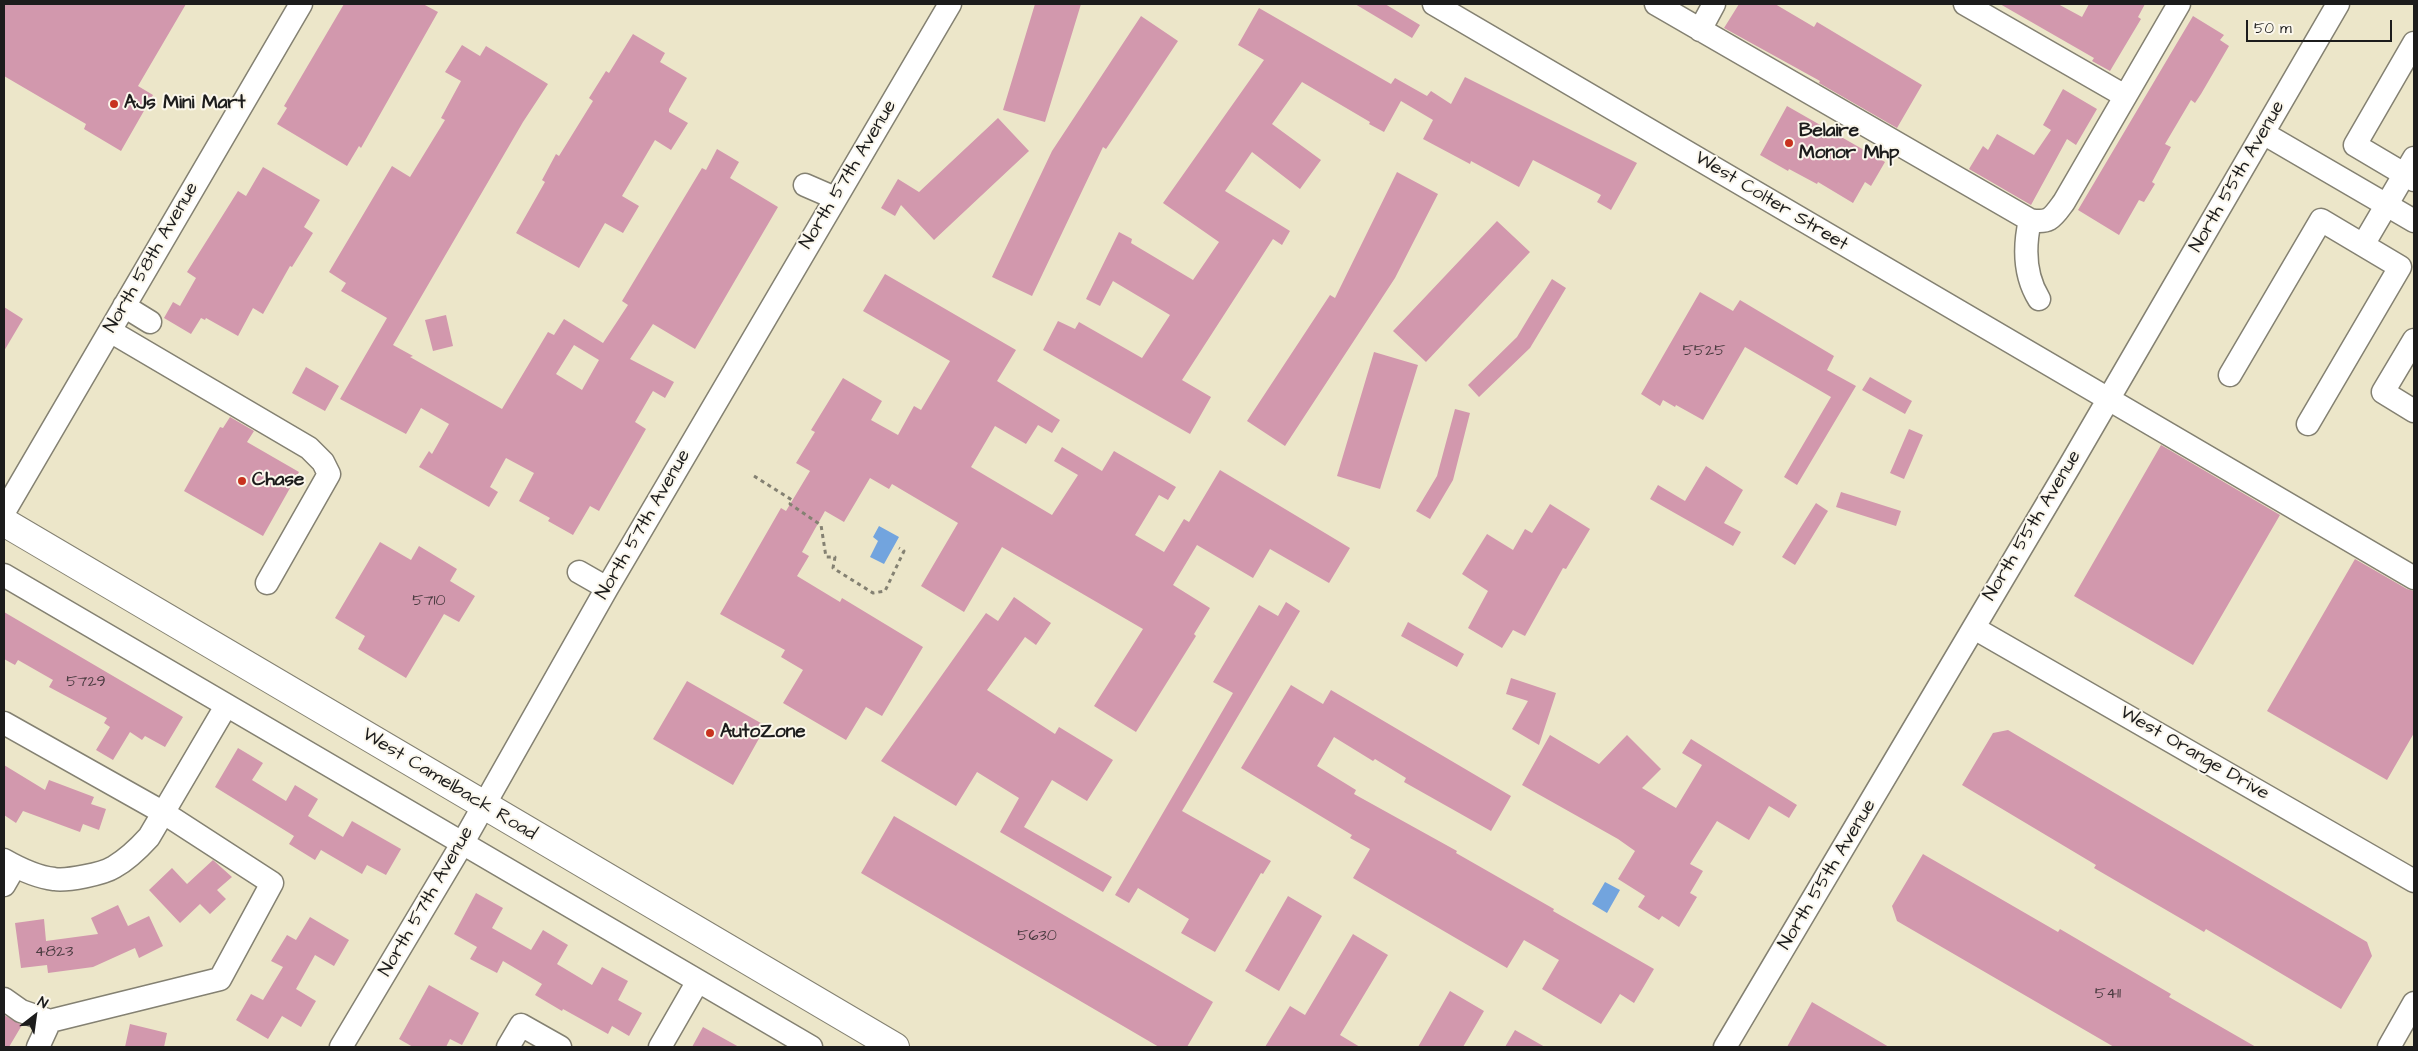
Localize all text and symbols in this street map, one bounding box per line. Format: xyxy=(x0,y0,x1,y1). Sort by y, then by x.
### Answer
scale bar xyxy=(2248,10,2394,42)
text: 50 m xyxy=(2254,18,2292,39)
place label: AJs Mini Mart xyxy=(124,93,245,115)
street label: North 57th Avenue xyxy=(796,97,902,253)
street label: North 55th Avenue xyxy=(2185,97,2291,257)
marker: AJs Mini Mart xyxy=(108,98,120,110)
place label: Belaire Monor Mhp xyxy=(1799,121,1899,165)
marker: Belaire Monor Mhp xyxy=(1783,137,1795,149)
street label: West Colter Street xyxy=(1690,147,1852,257)
street label: North 58th Avenue xyxy=(100,179,204,337)
house number: 5525 xyxy=(1682,342,1726,362)
street label: North 57th Avenue xyxy=(592,446,696,604)
street label: North 55th Avenue xyxy=(1979,447,2087,605)
place label: Chase xyxy=(252,470,304,492)
marker: Chase xyxy=(236,475,248,487)
house number: 5710 xyxy=(412,592,446,612)
house number: 5729 xyxy=(66,673,106,693)
street label: West Orange Drive xyxy=(2115,702,2273,806)
place label: AutoZone xyxy=(720,722,806,744)
street label: West Camelback Road xyxy=(358,724,540,846)
marker: AutoZone xyxy=(704,727,716,739)
street label: North 55th Avenue xyxy=(1774,796,1882,954)
street label: North 57th Avenue xyxy=(375,823,479,981)
house number: 5630 xyxy=(1017,927,1057,947)
house number: 4823 xyxy=(35,943,73,963)
house number: 5411 xyxy=(2095,985,2121,1005)
north arrow xyxy=(10,991,60,1041)
text: N xyxy=(34,992,51,1014)

